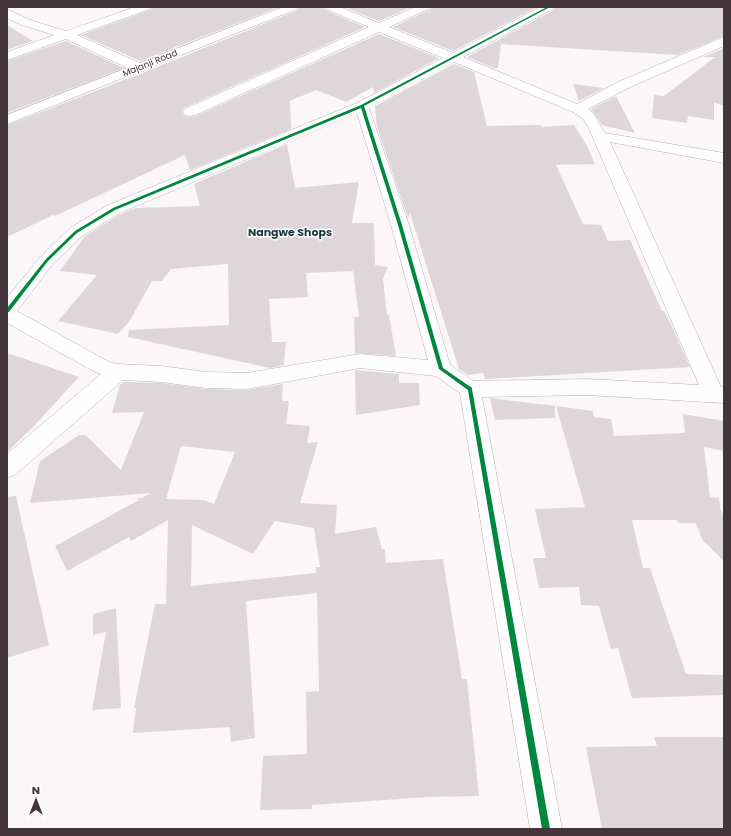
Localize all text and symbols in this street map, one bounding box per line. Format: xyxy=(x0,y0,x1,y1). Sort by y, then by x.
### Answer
street label: Majanji Road xyxy=(121,47,179,79)
district label: Nangwe Shops xyxy=(248,224,332,240)
north arrow xyxy=(16,780,56,820)
text: N xyxy=(32,782,40,798)

